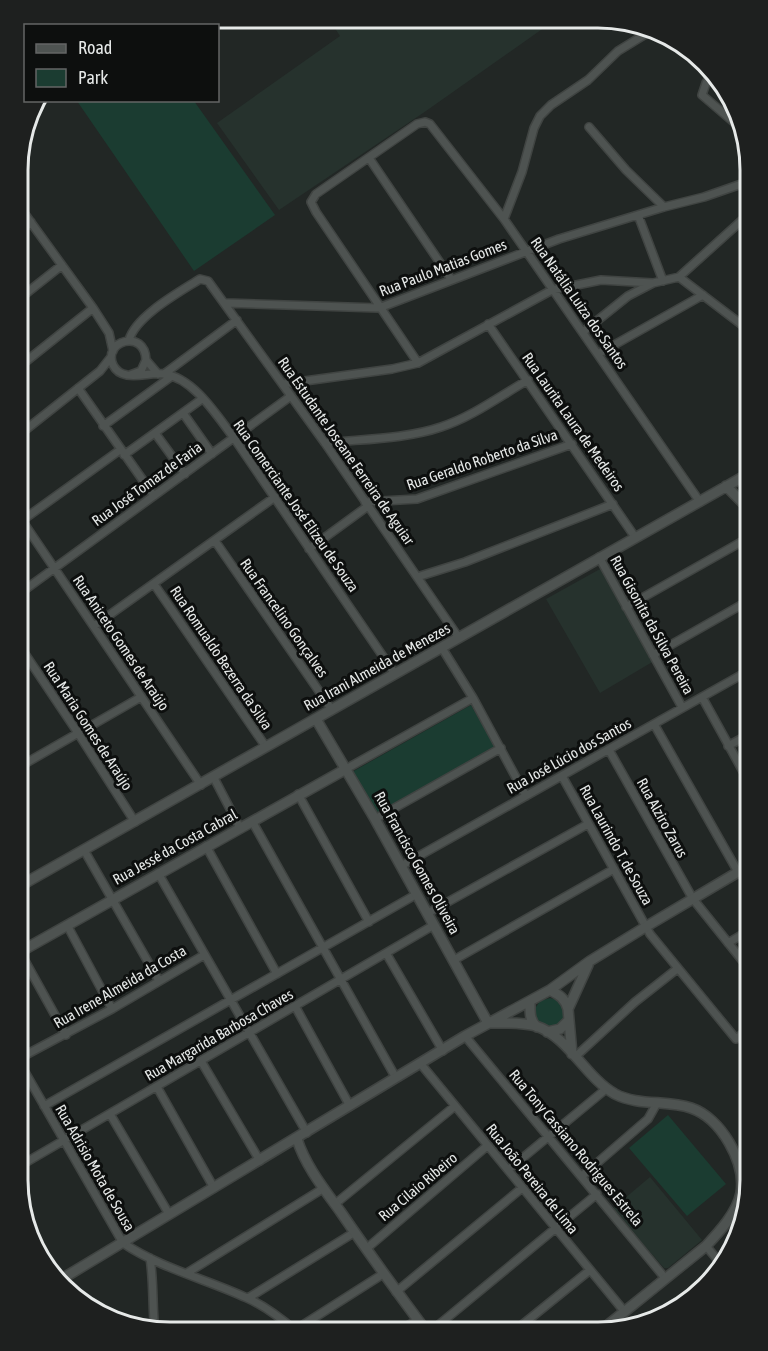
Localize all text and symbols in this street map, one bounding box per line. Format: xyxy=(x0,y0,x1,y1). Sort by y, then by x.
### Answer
legend xyxy=(24,24,219,102)
text: Road xyxy=(78,37,112,58)
text: Park xyxy=(78,67,108,88)
street label: Rua Natália Luiza dos Santos xyxy=(527,234,631,372)
street label: Rua Paulo Matias Gomes xyxy=(377,235,509,300)
street label: Rua Laurita Laura de Medeiros xyxy=(519,349,628,494)
street label: Rua Estudante Joseane Ferreira de Aguiar xyxy=(275,354,418,548)
street label: Rua Comerciante José Elizeu de Souza xyxy=(230,416,362,595)
street label: Rua Geraldo Roberto da Silva xyxy=(404,426,560,493)
street label: Rua José Tomaz de Faria xyxy=(89,438,205,529)
street label: Rua Gisonita da Silva Pereira xyxy=(607,552,698,697)
street label: Rua Francelino Gonçalves xyxy=(237,555,332,680)
street label: Rua Aniceto Gomes de Araújo xyxy=(70,572,173,714)
street label: Rua Romualdo Bezerra da Silva xyxy=(167,583,276,733)
street label: Rua Irani Almeida de Menezes xyxy=(301,619,453,714)
street label: Rua Maria Gomes de Araújo xyxy=(40,658,136,793)
street label: Rua José Lúcio dos Santos xyxy=(504,714,634,797)
street label: Rua Alziro Zarus xyxy=(634,775,691,860)
street label: Rua Laurindo T. de Souza xyxy=(576,782,657,908)
street label: Rua Francisco Gomes Oliveira xyxy=(371,788,464,937)
street label: Rua Jessé da Costa Cabral xyxy=(110,805,240,888)
street label: Rua Irene Almeida da Costa xyxy=(51,942,189,1031)
street label: Rua Margarida Barbosa Chaves xyxy=(142,985,296,1084)
street label: Rua Tony Cassiano Rodrigues Estrela xyxy=(506,1066,647,1229)
street label: Rua Adrisio Mota de Sousa xyxy=(52,1101,139,1234)
street label: Rua João Pereira de Lima xyxy=(483,1120,582,1237)
street label: Rua Cilaio Ribeiro xyxy=(375,1149,460,1224)

